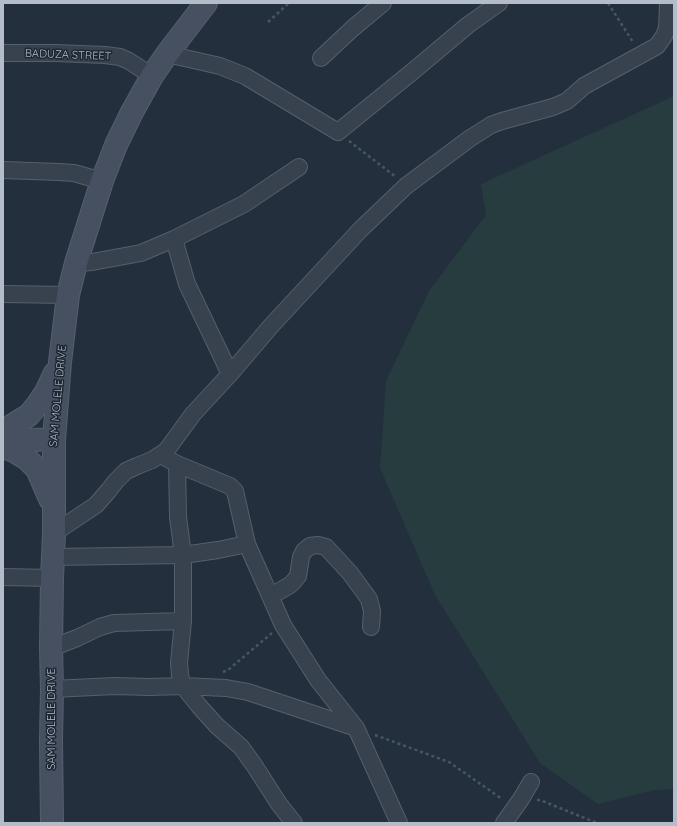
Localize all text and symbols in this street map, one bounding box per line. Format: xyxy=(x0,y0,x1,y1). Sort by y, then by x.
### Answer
street label: BADUZA STREET xyxy=(25,47,111,63)
street label: SAM MOLELE DRIVE xyxy=(47,345,69,447)
street label: SAM MOLELE DRIVE xyxy=(45,668,59,770)

